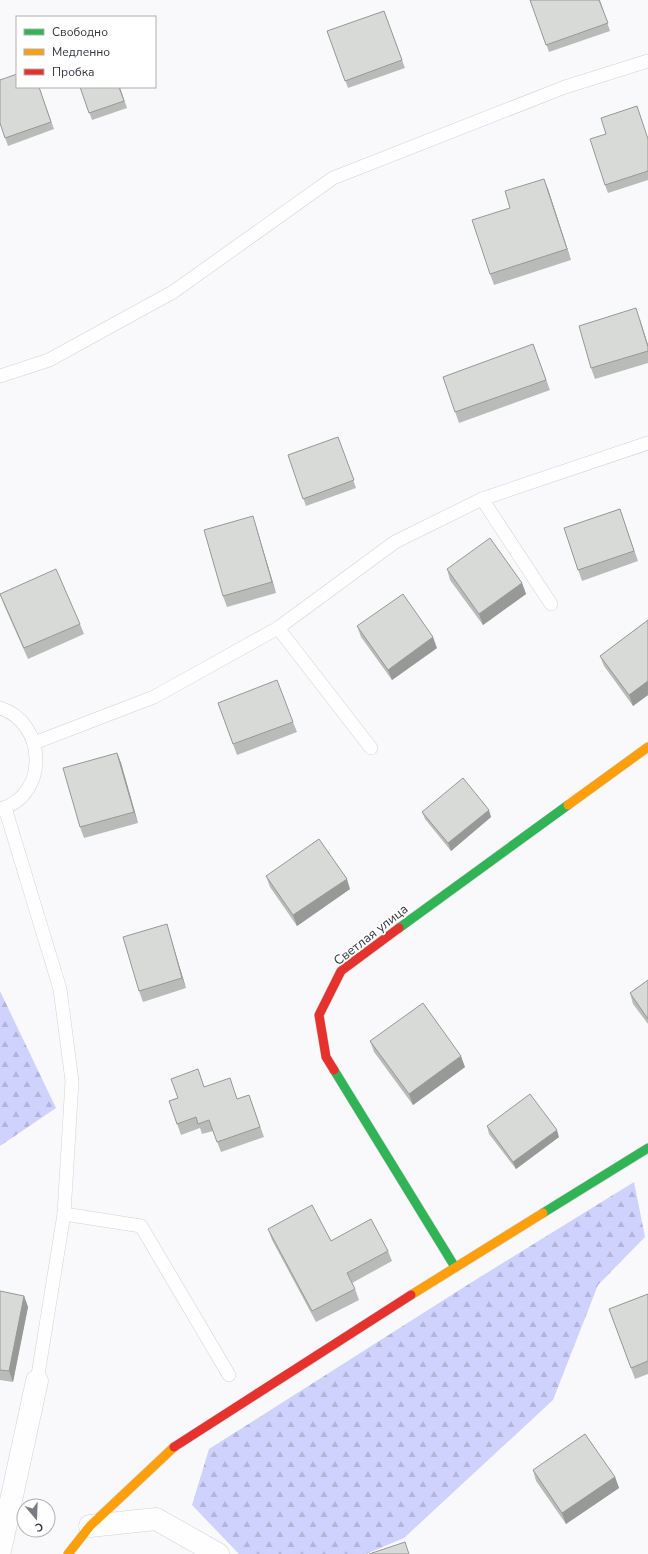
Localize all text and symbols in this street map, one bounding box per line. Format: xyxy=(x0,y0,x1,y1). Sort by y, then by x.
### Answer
legend xyxy=(16,16,156,88)
text: Свободно xyxy=(52,24,108,40)
text: Медленно xyxy=(52,44,110,60)
text: Пробка xyxy=(52,64,95,80)
street label: Светлая улица xyxy=(330,900,412,970)
north arrow xyxy=(16,1498,56,1538)
text: С xyxy=(33,1519,45,1535)

